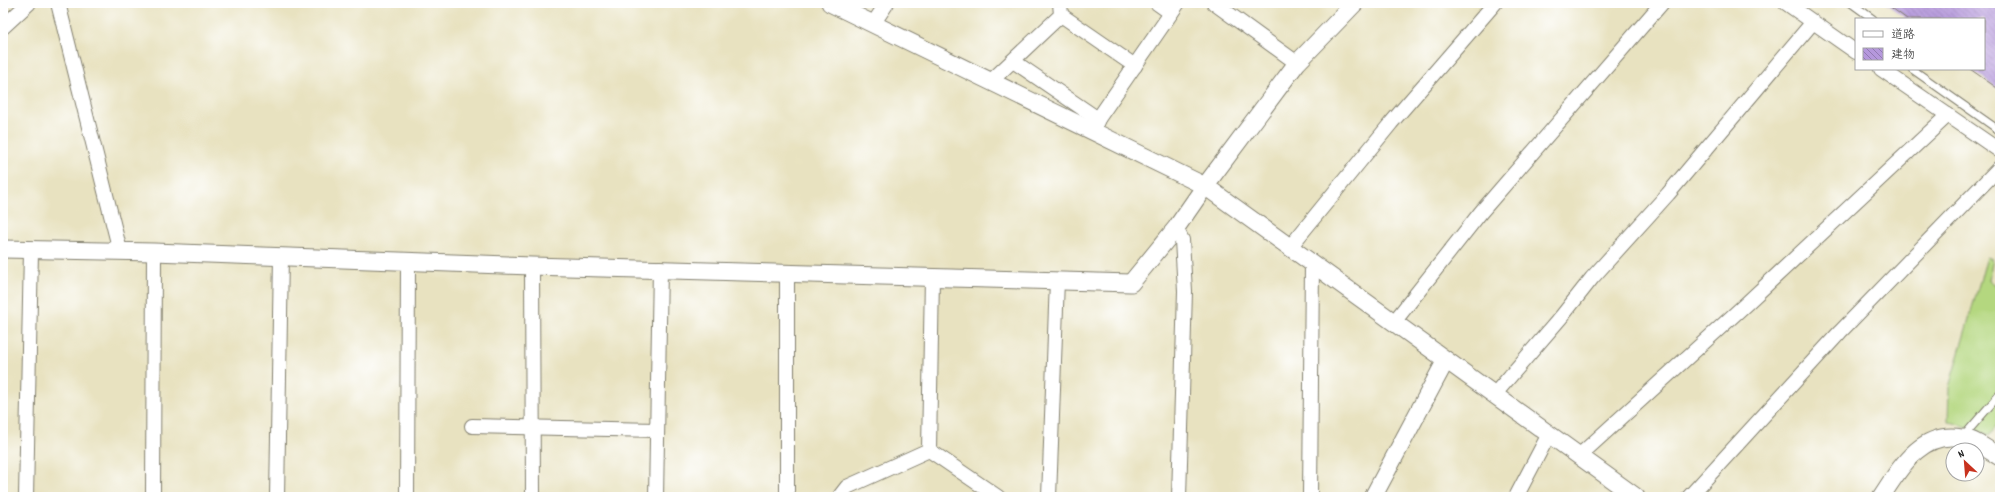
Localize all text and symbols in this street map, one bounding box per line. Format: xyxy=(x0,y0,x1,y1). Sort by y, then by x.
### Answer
legend xyxy=(1855,18,1985,70)
text: 道路 xyxy=(1891,27,1915,44)
text: 建物 xyxy=(1891,47,1915,64)
north arrow xyxy=(1945,442,1985,482)
text: N xyxy=(1956,446,1968,463)

